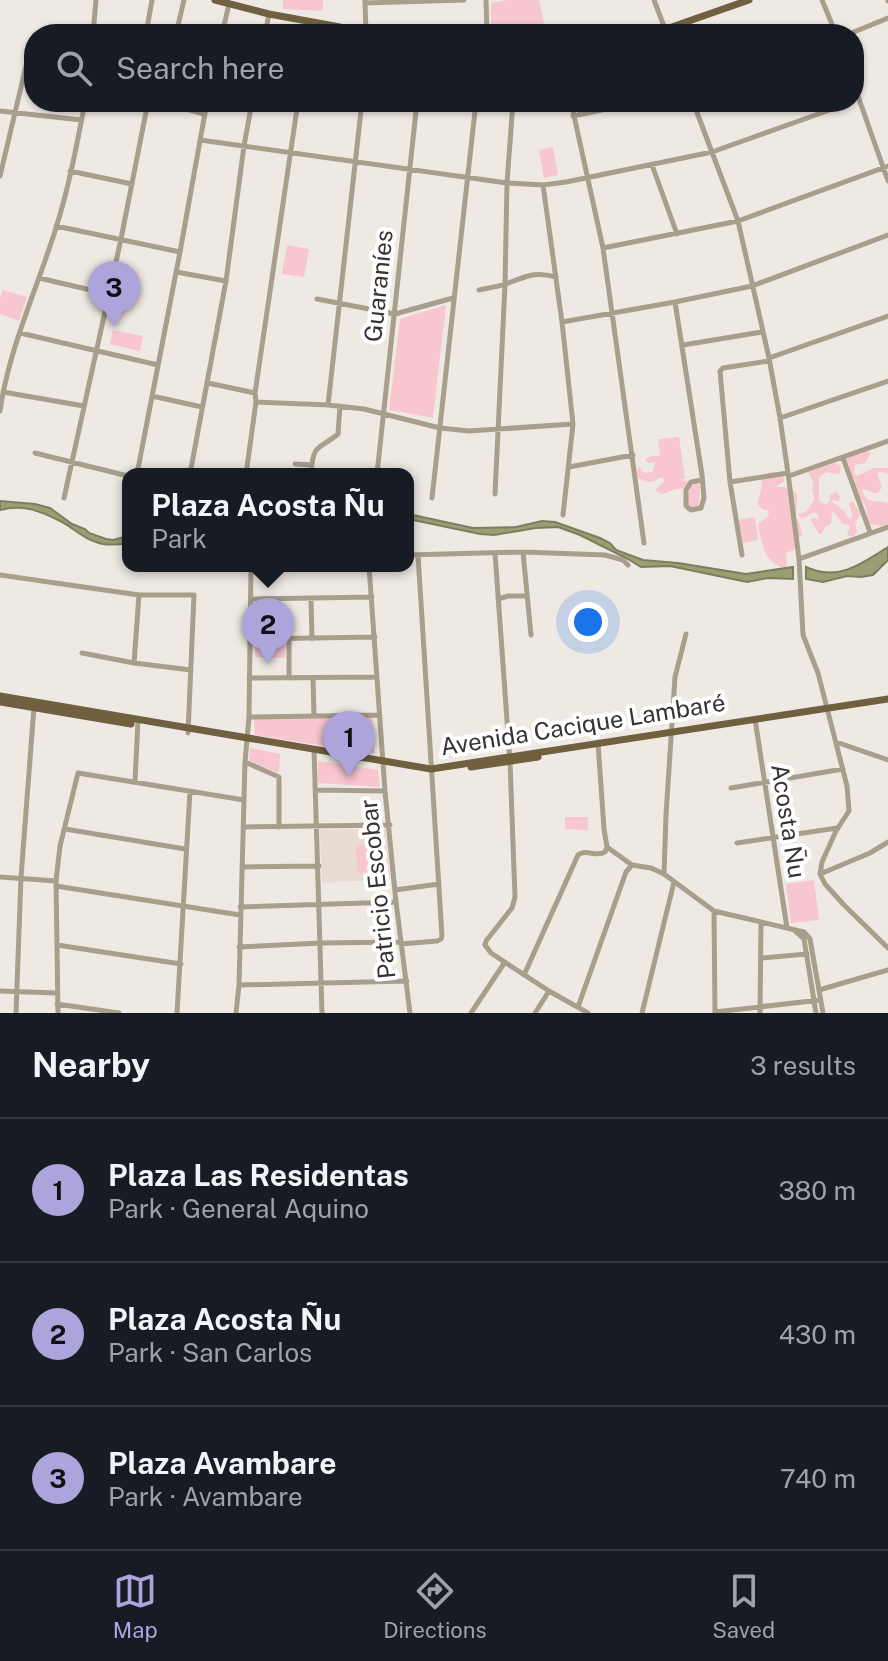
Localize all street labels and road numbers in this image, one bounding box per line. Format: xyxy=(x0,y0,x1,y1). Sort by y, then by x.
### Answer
street label: Guaraníes xyxy=(358,229,398,343)
street label: Avenida Cacique Lambaré xyxy=(438,688,727,760)
street label: Acosta Ñu xyxy=(766,762,812,880)
street label: Patricio Escobar xyxy=(354,798,400,980)

